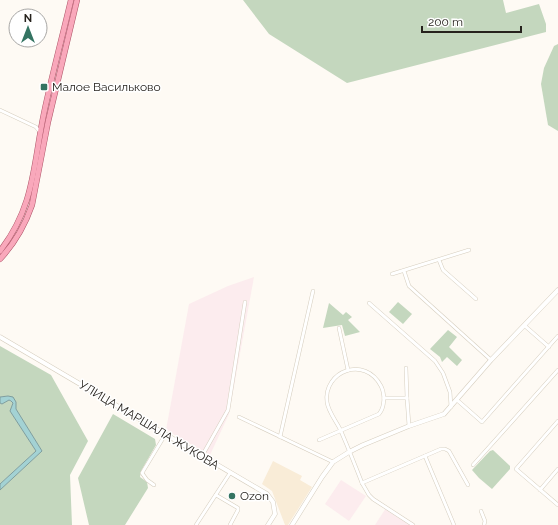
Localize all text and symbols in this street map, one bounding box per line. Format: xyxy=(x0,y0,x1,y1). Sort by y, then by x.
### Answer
north arrow xyxy=(8,8,48,48)
scale bar xyxy=(422,8,521,34)
text: N xyxy=(24,12,32,25)
text: 200 m xyxy=(428,15,463,29)
place label: Малое Васильково xyxy=(52,80,161,94)
marker: Малое Васильково xyxy=(39,82,49,92)
street label: УЛИЦА МАРШАЛА ЖУКОВА xyxy=(76,377,222,473)
place label: Ozon xyxy=(240,489,269,503)
marker: Ozon xyxy=(227,491,237,501)

